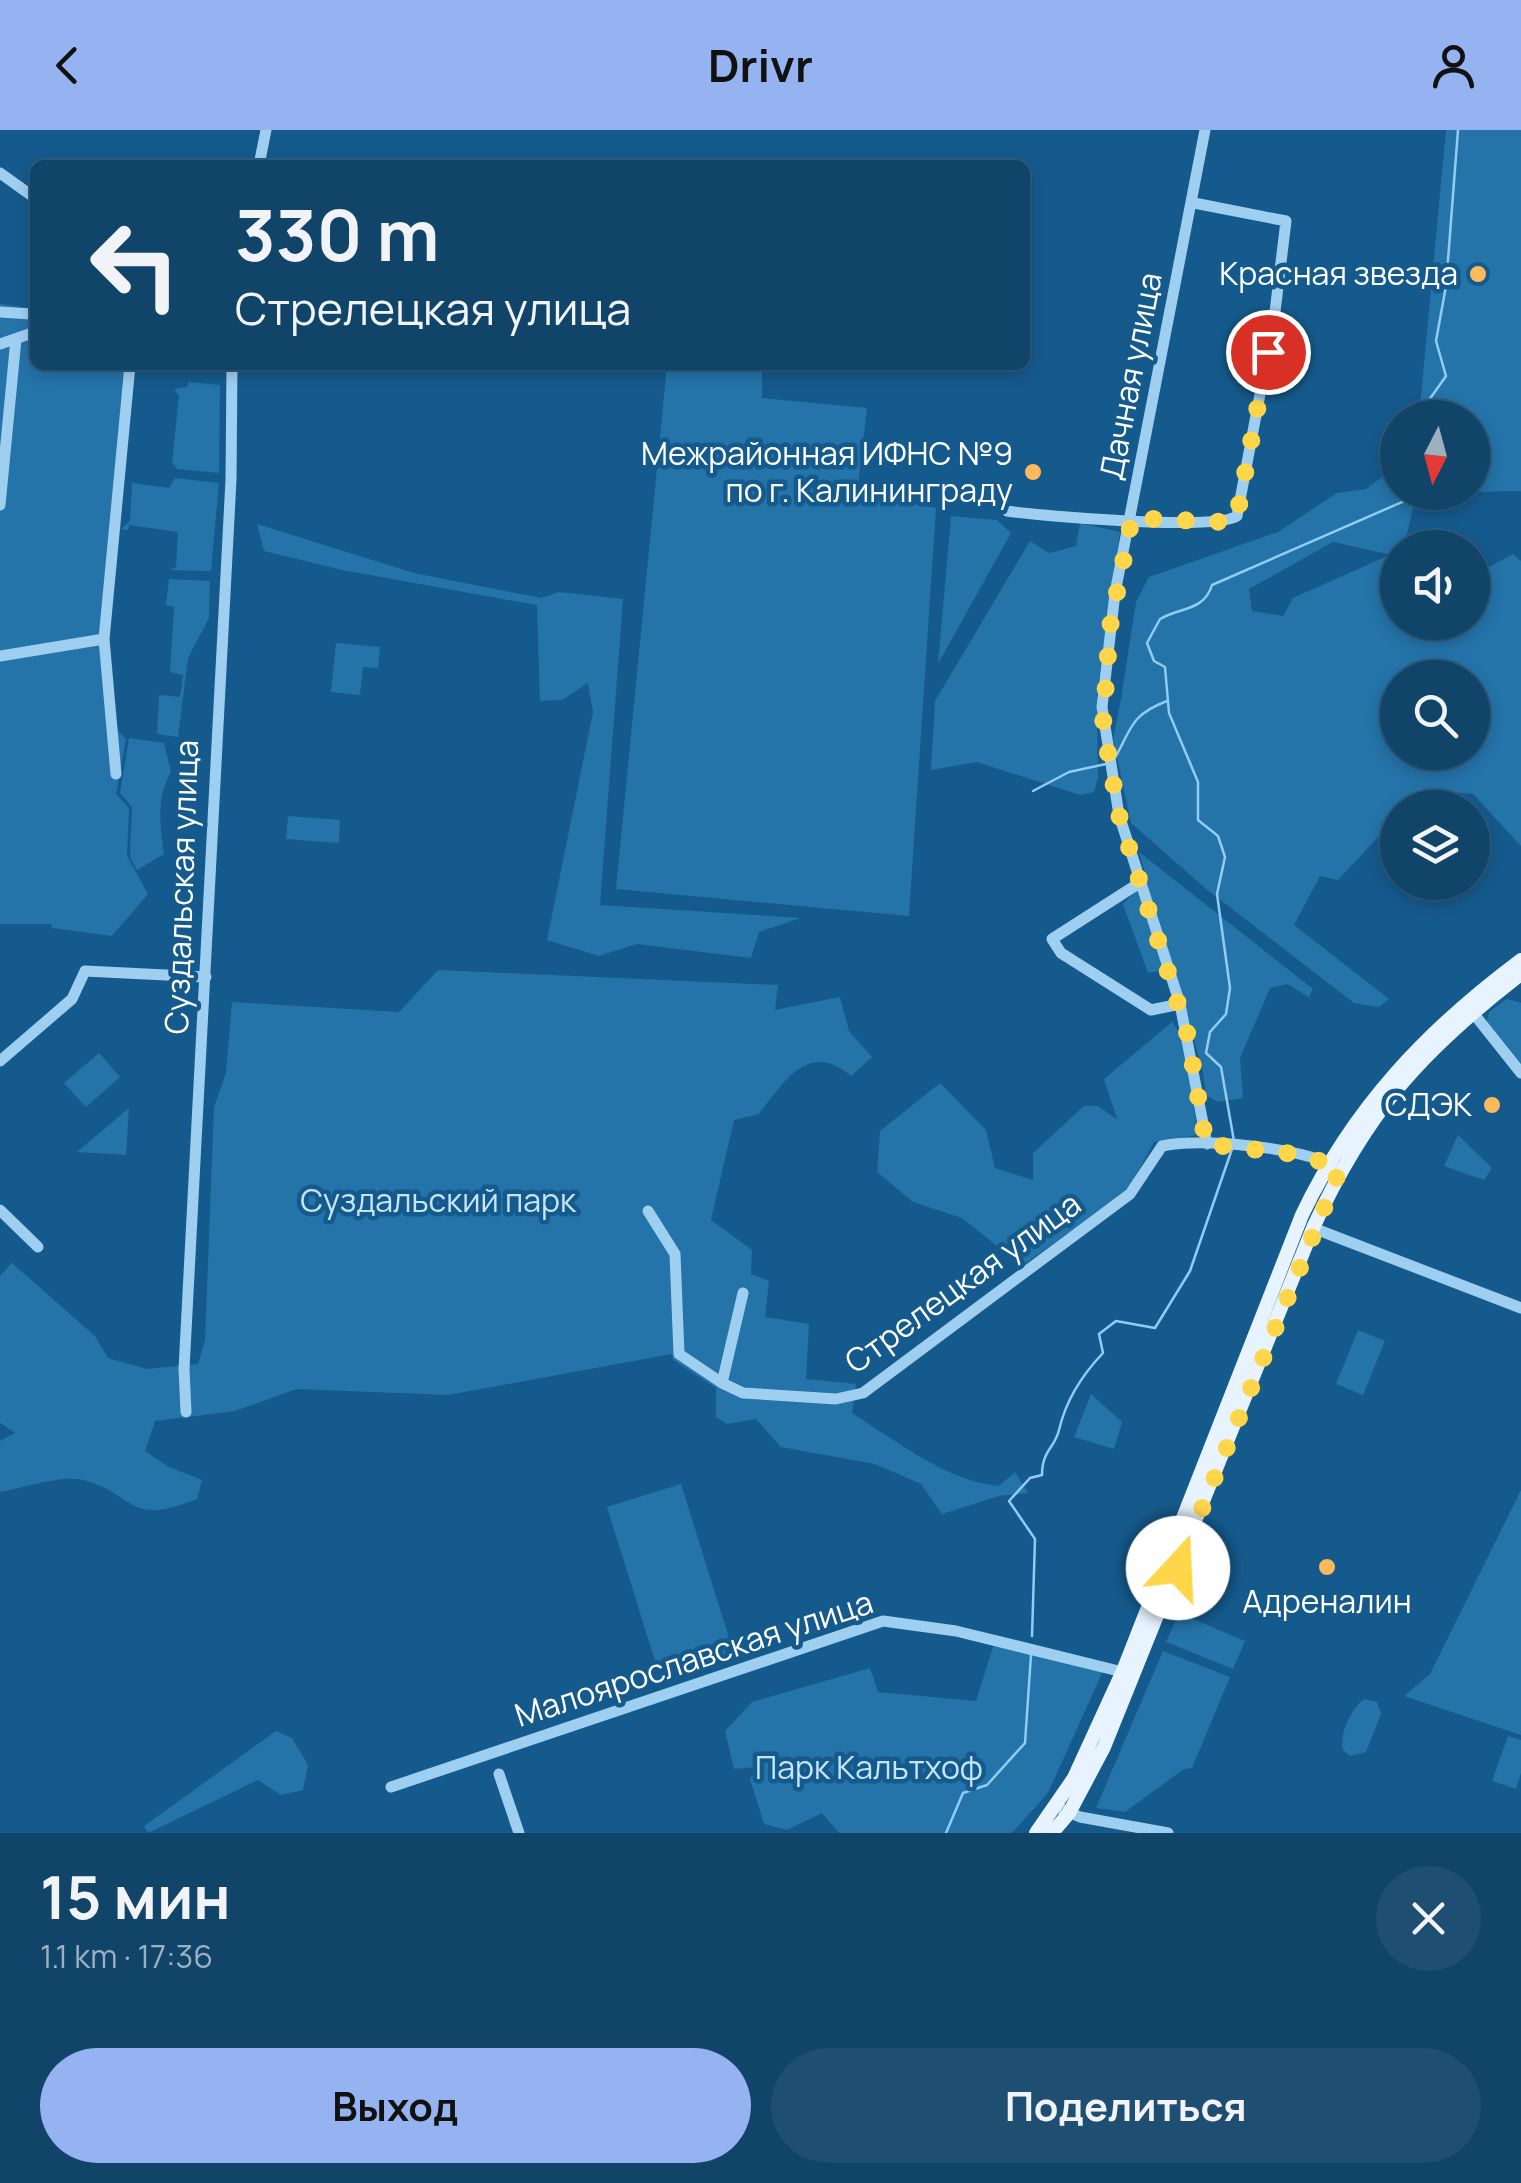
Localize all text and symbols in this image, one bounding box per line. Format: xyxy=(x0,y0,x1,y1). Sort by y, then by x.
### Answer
text: Drivr xyxy=(708,34,813,96)
icon: back xyxy=(40,38,95,93)
icon: person xyxy=(1426,38,1481,93)
text: 330 m xyxy=(235,186,439,282)
icon: left xyxy=(70,200,200,330)
place label: Красная звезда xyxy=(1219,251,1458,295)
marker: Красная звезда xyxy=(1467,263,1489,285)
street label: Дачная улица xyxy=(1088,269,1172,483)
text: Стрелецкая улица xyxy=(235,277,631,339)
pin xyxy=(1226,310,1311,395)
icon: arrive xyxy=(1241,325,1296,380)
north arrow xyxy=(1380,400,1490,510)
map controls xyxy=(1380,400,1490,900)
place label: Межрайонная ИФНС №9 по г. Калининграду xyxy=(641,431,1013,512)
marker: Межрайонная ИФНС №9 по г. Калининграду xyxy=(1022,461,1044,483)
button: sound xyxy=(1380,530,1490,640)
button: search xyxy=(1380,660,1490,770)
street label: Суздальская улица xyxy=(154,739,208,1035)
button: layers xyxy=(1380,790,1490,900)
place label: СДЭК xyxy=(1385,1082,1472,1126)
marker: СДЭК xyxy=(1481,1094,1503,1116)
park label: Суздальский парк xyxy=(300,1178,577,1222)
street label: Стрелецкая улица xyxy=(836,1182,1089,1383)
position arrow xyxy=(1126,1516,1230,1620)
marker: Адреналин xyxy=(1316,1556,1338,1578)
street label: Малоярославская улица xyxy=(509,1579,878,1737)
place label: Адреналин xyxy=(1242,1579,1412,1623)
park label: Парк Кальтхоф xyxy=(755,1745,983,1789)
text: 15 мин xyxy=(40,1855,231,1937)
button: close xyxy=(1376,1866,1481,1971)
text: 1.1 km · 17:36 xyxy=(40,1934,213,1978)
button: Выход xyxy=(40,2048,751,2163)
button: Поделиться xyxy=(771,2048,1481,2163)

